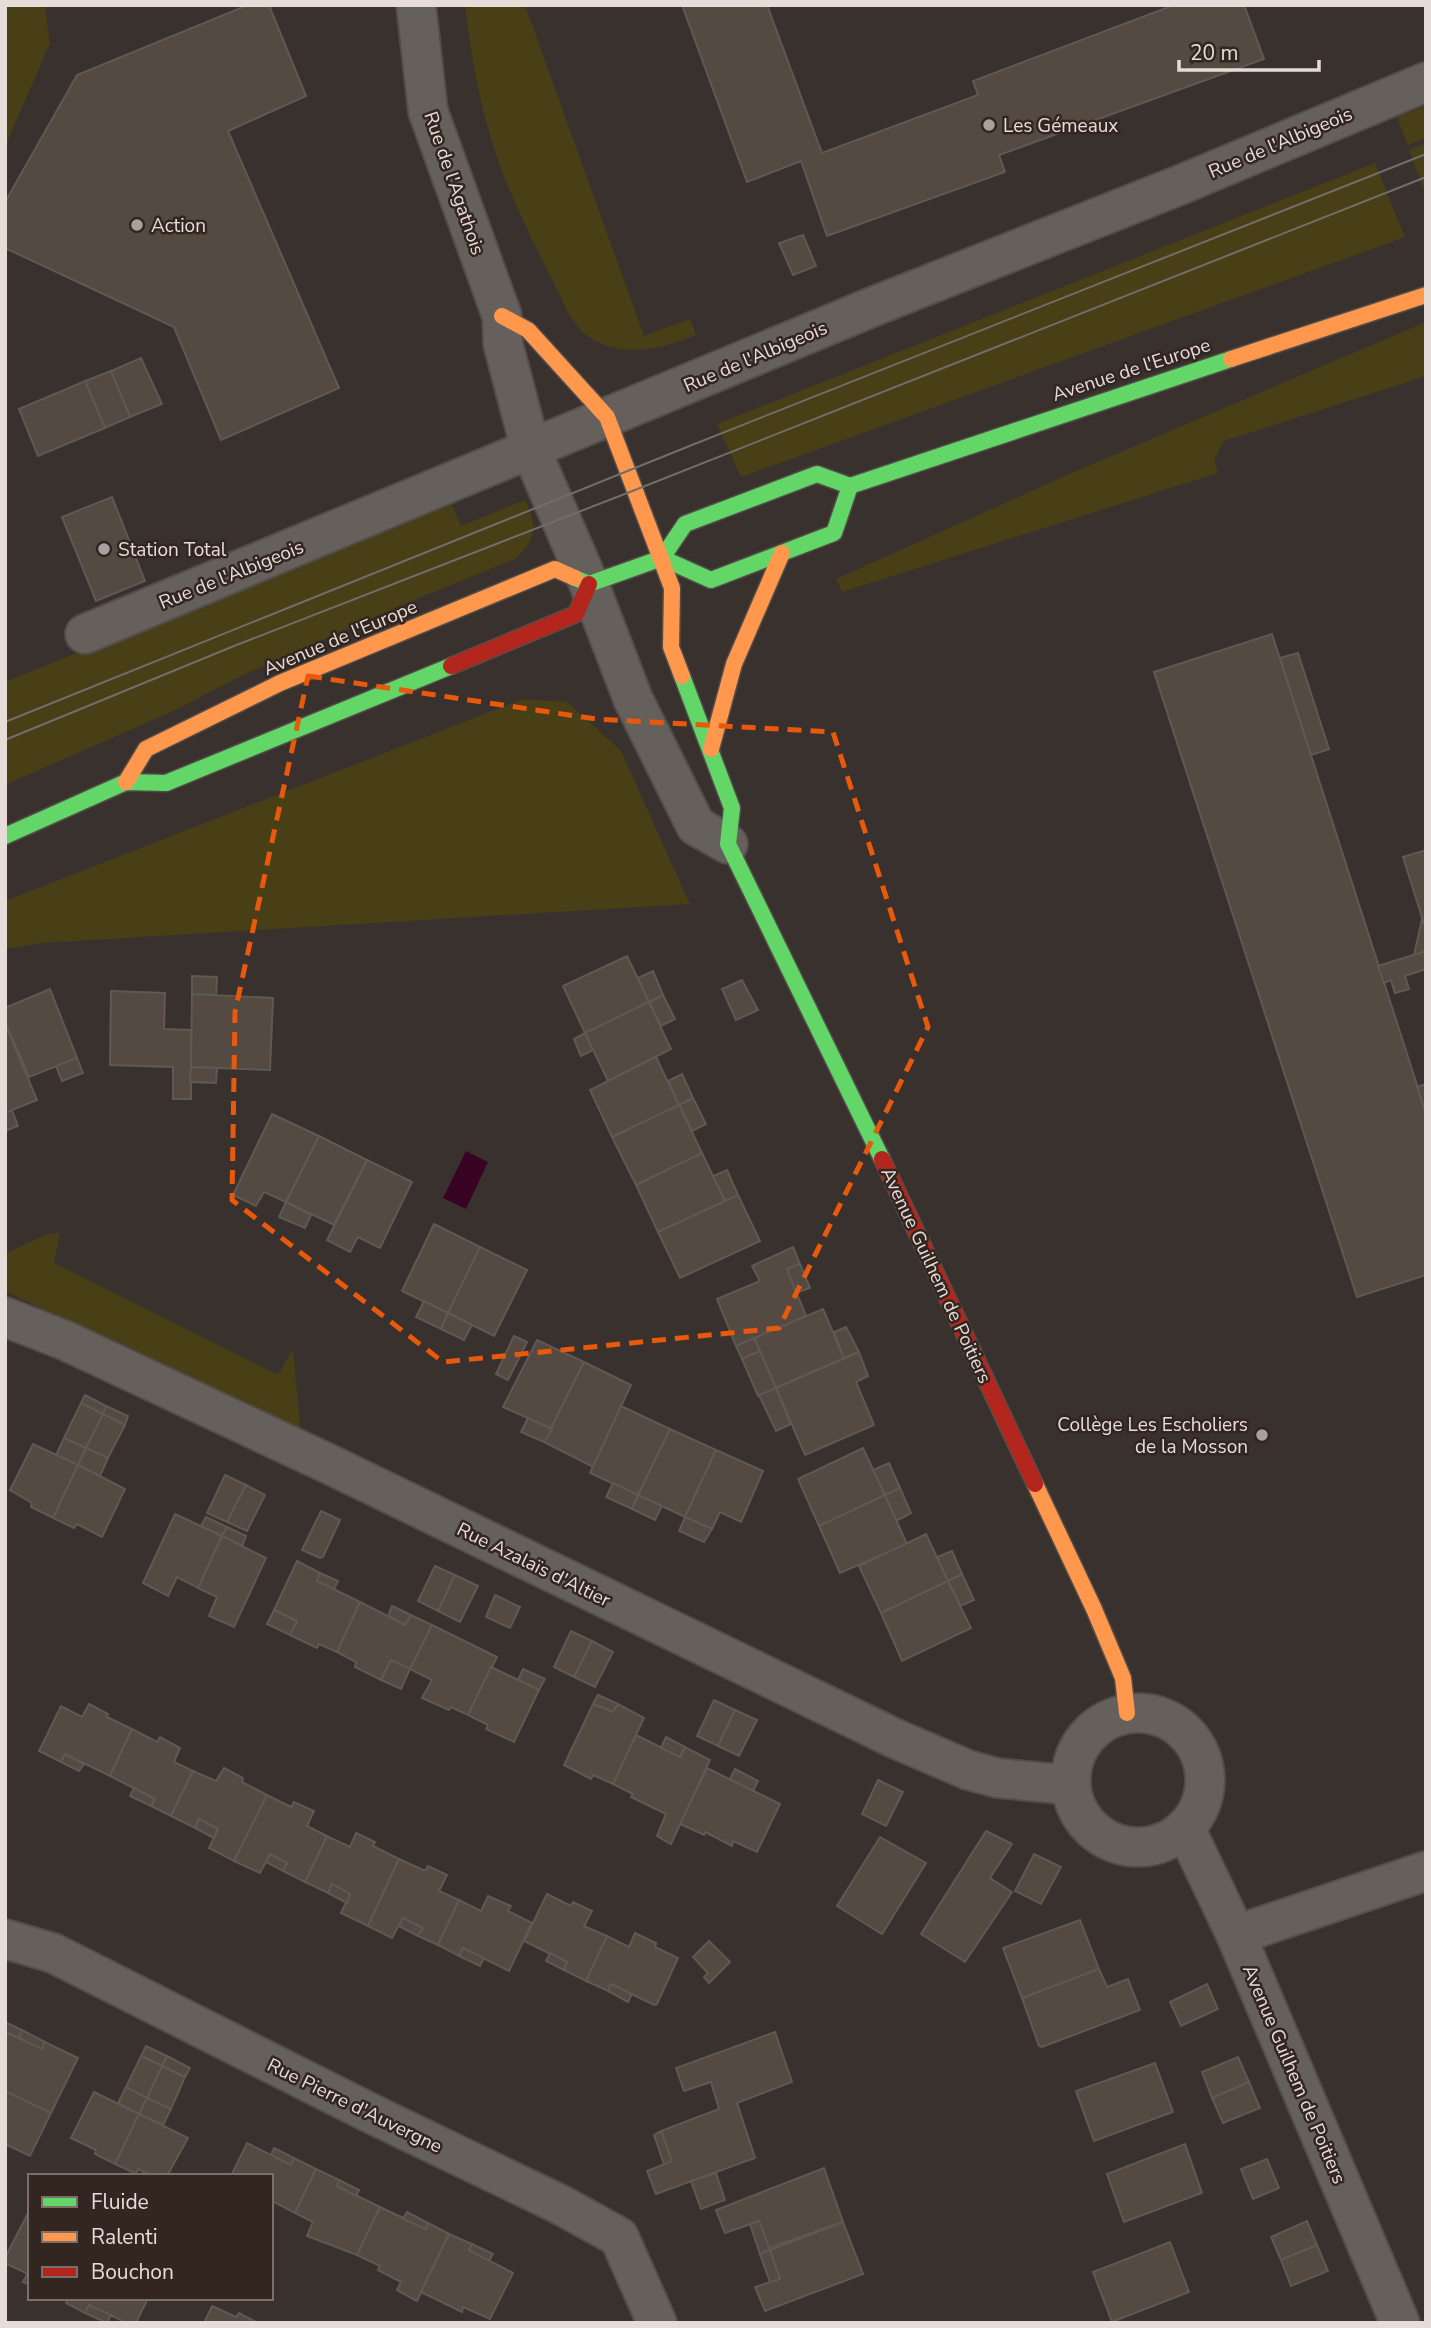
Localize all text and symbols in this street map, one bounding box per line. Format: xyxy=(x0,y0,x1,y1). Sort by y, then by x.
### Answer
scale bar xyxy=(1179,28,1319,72)
text: 20 m xyxy=(1190,39,1239,67)
street label: Rue de l'Albigeois xyxy=(1204,101,1356,185)
street label: Rue de l'Agathois xyxy=(417,108,491,259)
place label: Les Gémeaux xyxy=(1003,113,1118,139)
marker: Les Gémeaux xyxy=(981,117,997,133)
place label: Action xyxy=(151,213,206,239)
marker: Action xyxy=(129,217,145,233)
street label: Rue de l'Albigeois xyxy=(679,315,831,399)
street label: Avenue de l'Europe xyxy=(1049,332,1214,408)
street label: Rue de l'Albigeois xyxy=(155,534,308,616)
place label: Station Total xyxy=(118,537,227,563)
marker: Station Total xyxy=(96,541,112,557)
street label: Avenue de l'Europe xyxy=(259,594,421,682)
street label: Avenue Guilhem de Poitiers xyxy=(874,1163,998,1388)
place label: Collège Les Escholiers de la Mosson xyxy=(1057,1412,1248,1460)
marker: Collège Les Escholiers de la Mosson xyxy=(1254,1427,1270,1443)
street label: Rue Azalaïs d'Altier xyxy=(453,1516,615,1613)
street label: Avenue Guilhem de Poitiers xyxy=(1236,1961,1352,2188)
street label: Rue Pierre d'Auvergne xyxy=(263,2052,446,2160)
legend xyxy=(28,2174,273,2300)
text: Fluide xyxy=(91,2188,149,2216)
text: Ralenti xyxy=(91,2223,158,2251)
text: Bouchon xyxy=(91,2258,174,2286)

